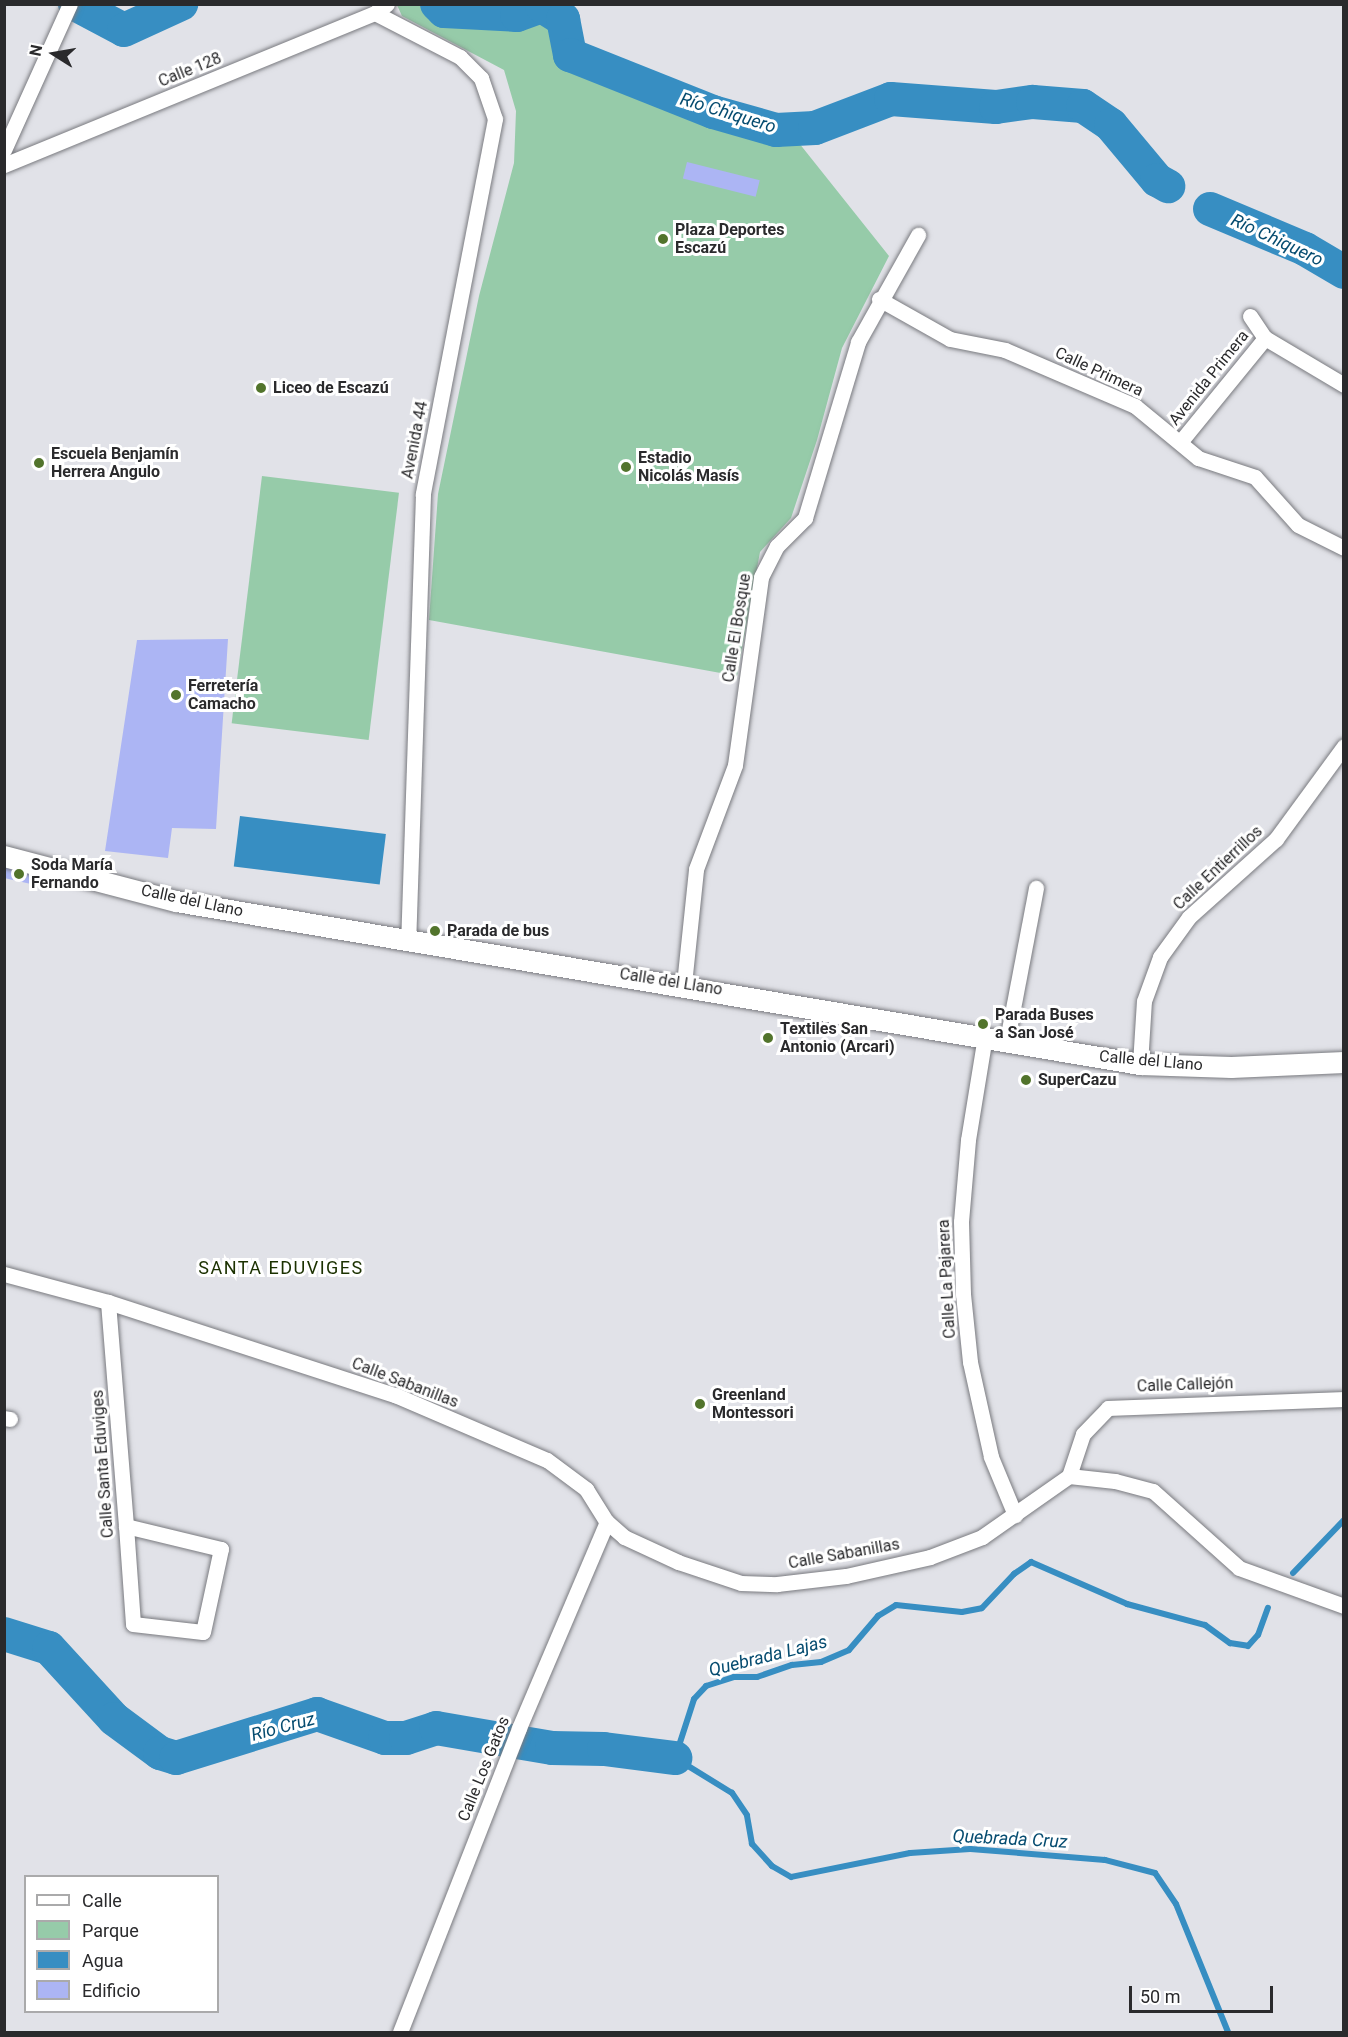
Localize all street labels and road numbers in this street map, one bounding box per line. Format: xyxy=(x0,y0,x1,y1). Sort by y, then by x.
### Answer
street label: Calle 128 xyxy=(156,49,224,91)
street label: Avenida Primera xyxy=(1165,327,1253,429)
street label: Calle Primera xyxy=(1052,343,1146,401)
street label: Avenida 44 xyxy=(398,400,432,480)
street label: Calle El Bosque xyxy=(719,572,755,684)
street label: Calle Entierrillos xyxy=(1169,822,1267,914)
street label: Calle del Llano xyxy=(139,881,245,921)
street label: Calle del Llano xyxy=(618,964,724,1000)
street label: Calle del Llano xyxy=(1098,1047,1204,1075)
street label: Calle La Pajarera xyxy=(934,1219,960,1339)
street label: Calle Sabanillas xyxy=(349,1354,461,1412)
street label: Calle Callejón xyxy=(1136,1374,1234,1396)
street label: Calle Santa Eduviges xyxy=(88,1389,118,1539)
street label: Calle Sabanillas xyxy=(787,1535,901,1573)
street label: Calle Los Gatos xyxy=(454,1714,514,1824)

